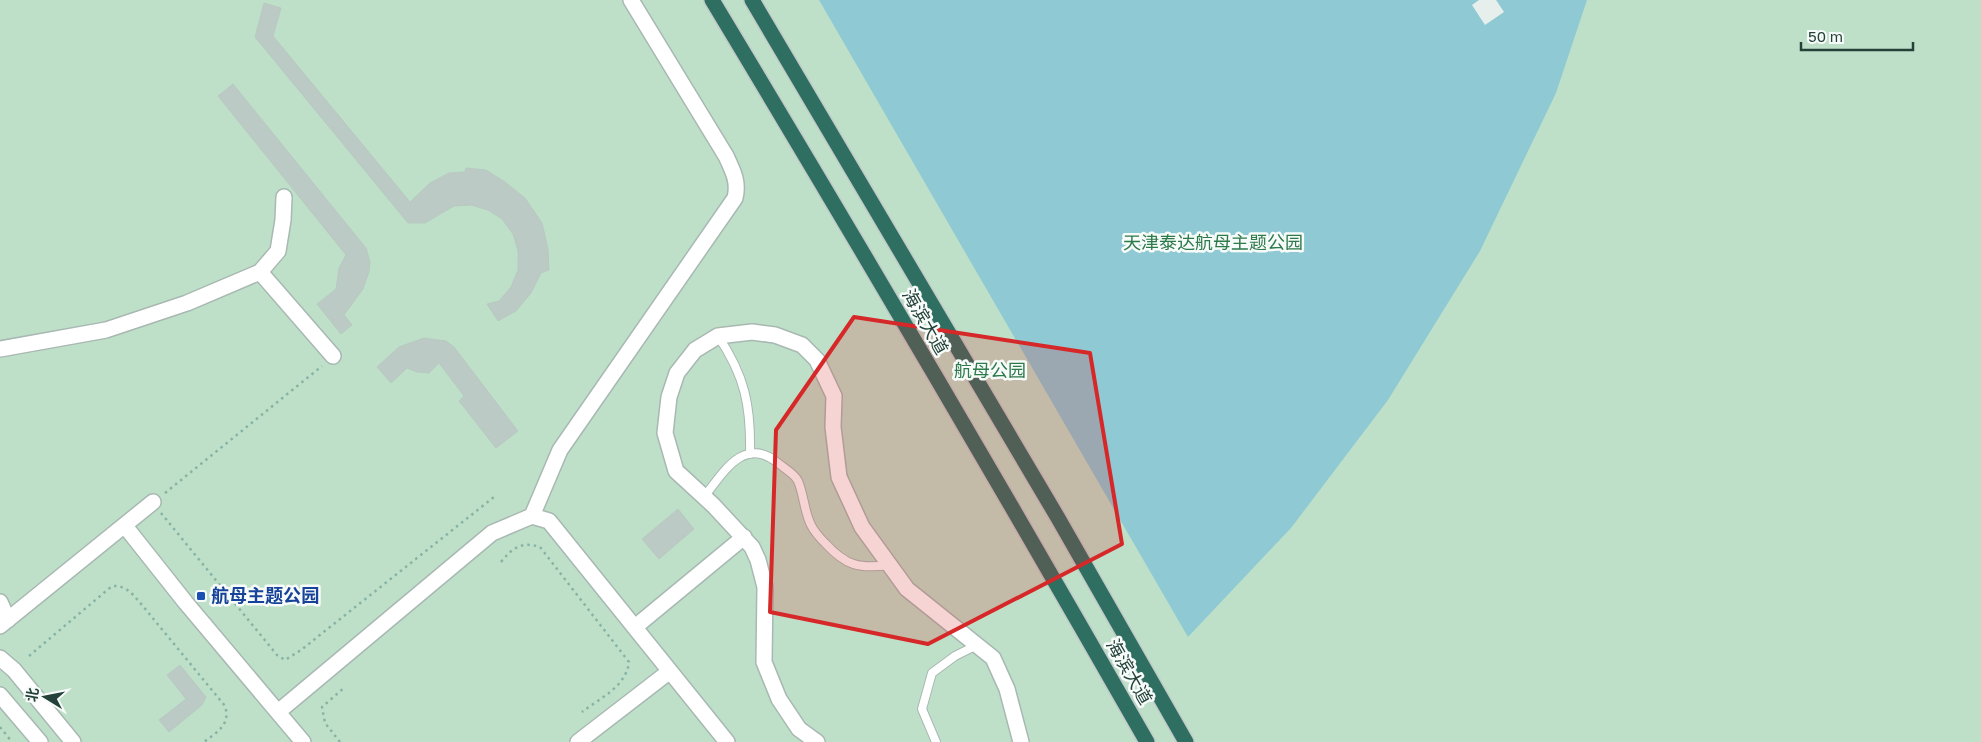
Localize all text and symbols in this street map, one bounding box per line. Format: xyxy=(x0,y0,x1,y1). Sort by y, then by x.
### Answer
scale bar xyxy=(1801,20,1914,52)
text: 50 m xyxy=(1808,27,1843,45)
park label: 天津泰达航母主题公园 xyxy=(1123,231,1303,253)
street label: 海滨大道 xyxy=(898,285,953,358)
park label: 航母公园 xyxy=(954,359,1026,381)
place label: 航母主题公园 xyxy=(211,584,319,606)
marker: 航母主题公园 xyxy=(195,590,207,602)
street label: 海滨大道 xyxy=(1102,635,1157,708)
north arrow xyxy=(20,672,70,722)
text: 北 xyxy=(22,686,41,703)

